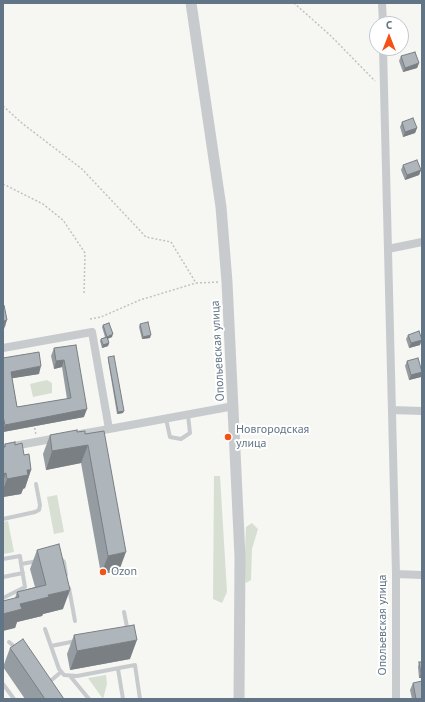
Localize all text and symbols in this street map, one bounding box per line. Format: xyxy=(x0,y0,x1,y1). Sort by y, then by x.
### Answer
north arrow xyxy=(369,16,409,56)
text: С xyxy=(386,18,392,32)
street label: Опольевская улица xyxy=(208,300,228,402)
place label: Новгородская улица xyxy=(236,423,309,451)
marker: Новгородская улица xyxy=(223,432,233,442)
place label: Ozon xyxy=(111,565,137,579)
marker: Ozon xyxy=(98,567,108,577)
street label: Опольевская улица xyxy=(376,574,390,676)

